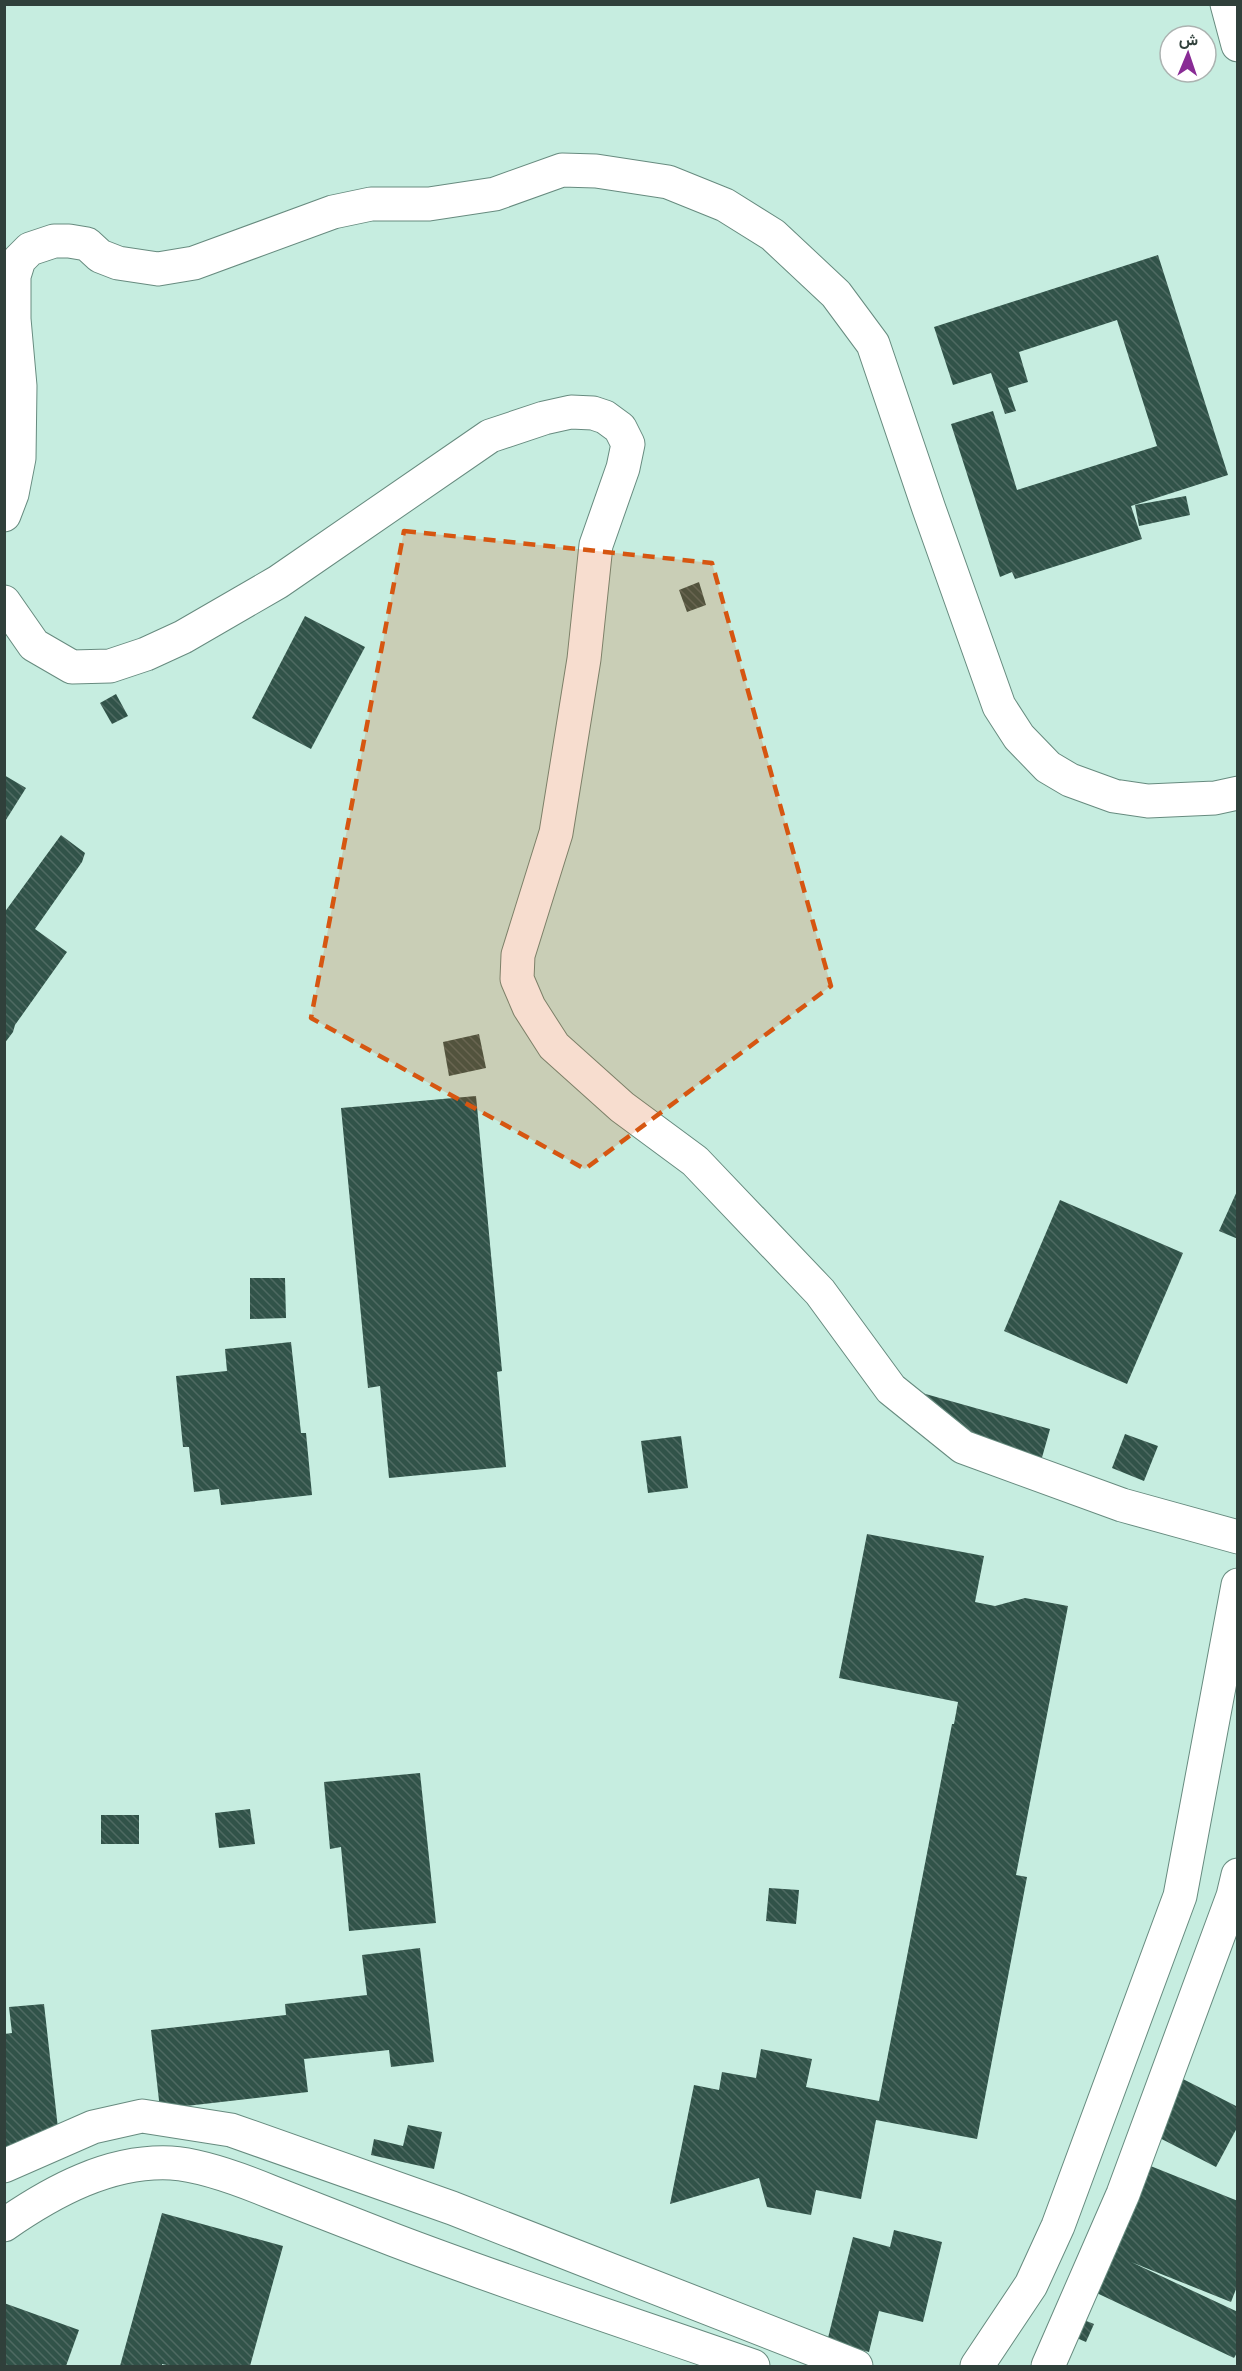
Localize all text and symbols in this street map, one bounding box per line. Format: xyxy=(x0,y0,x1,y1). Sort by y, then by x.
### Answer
north arrow xyxy=(1158,24,1218,84)
text: ش xyxy=(1179,28,1199,50)

